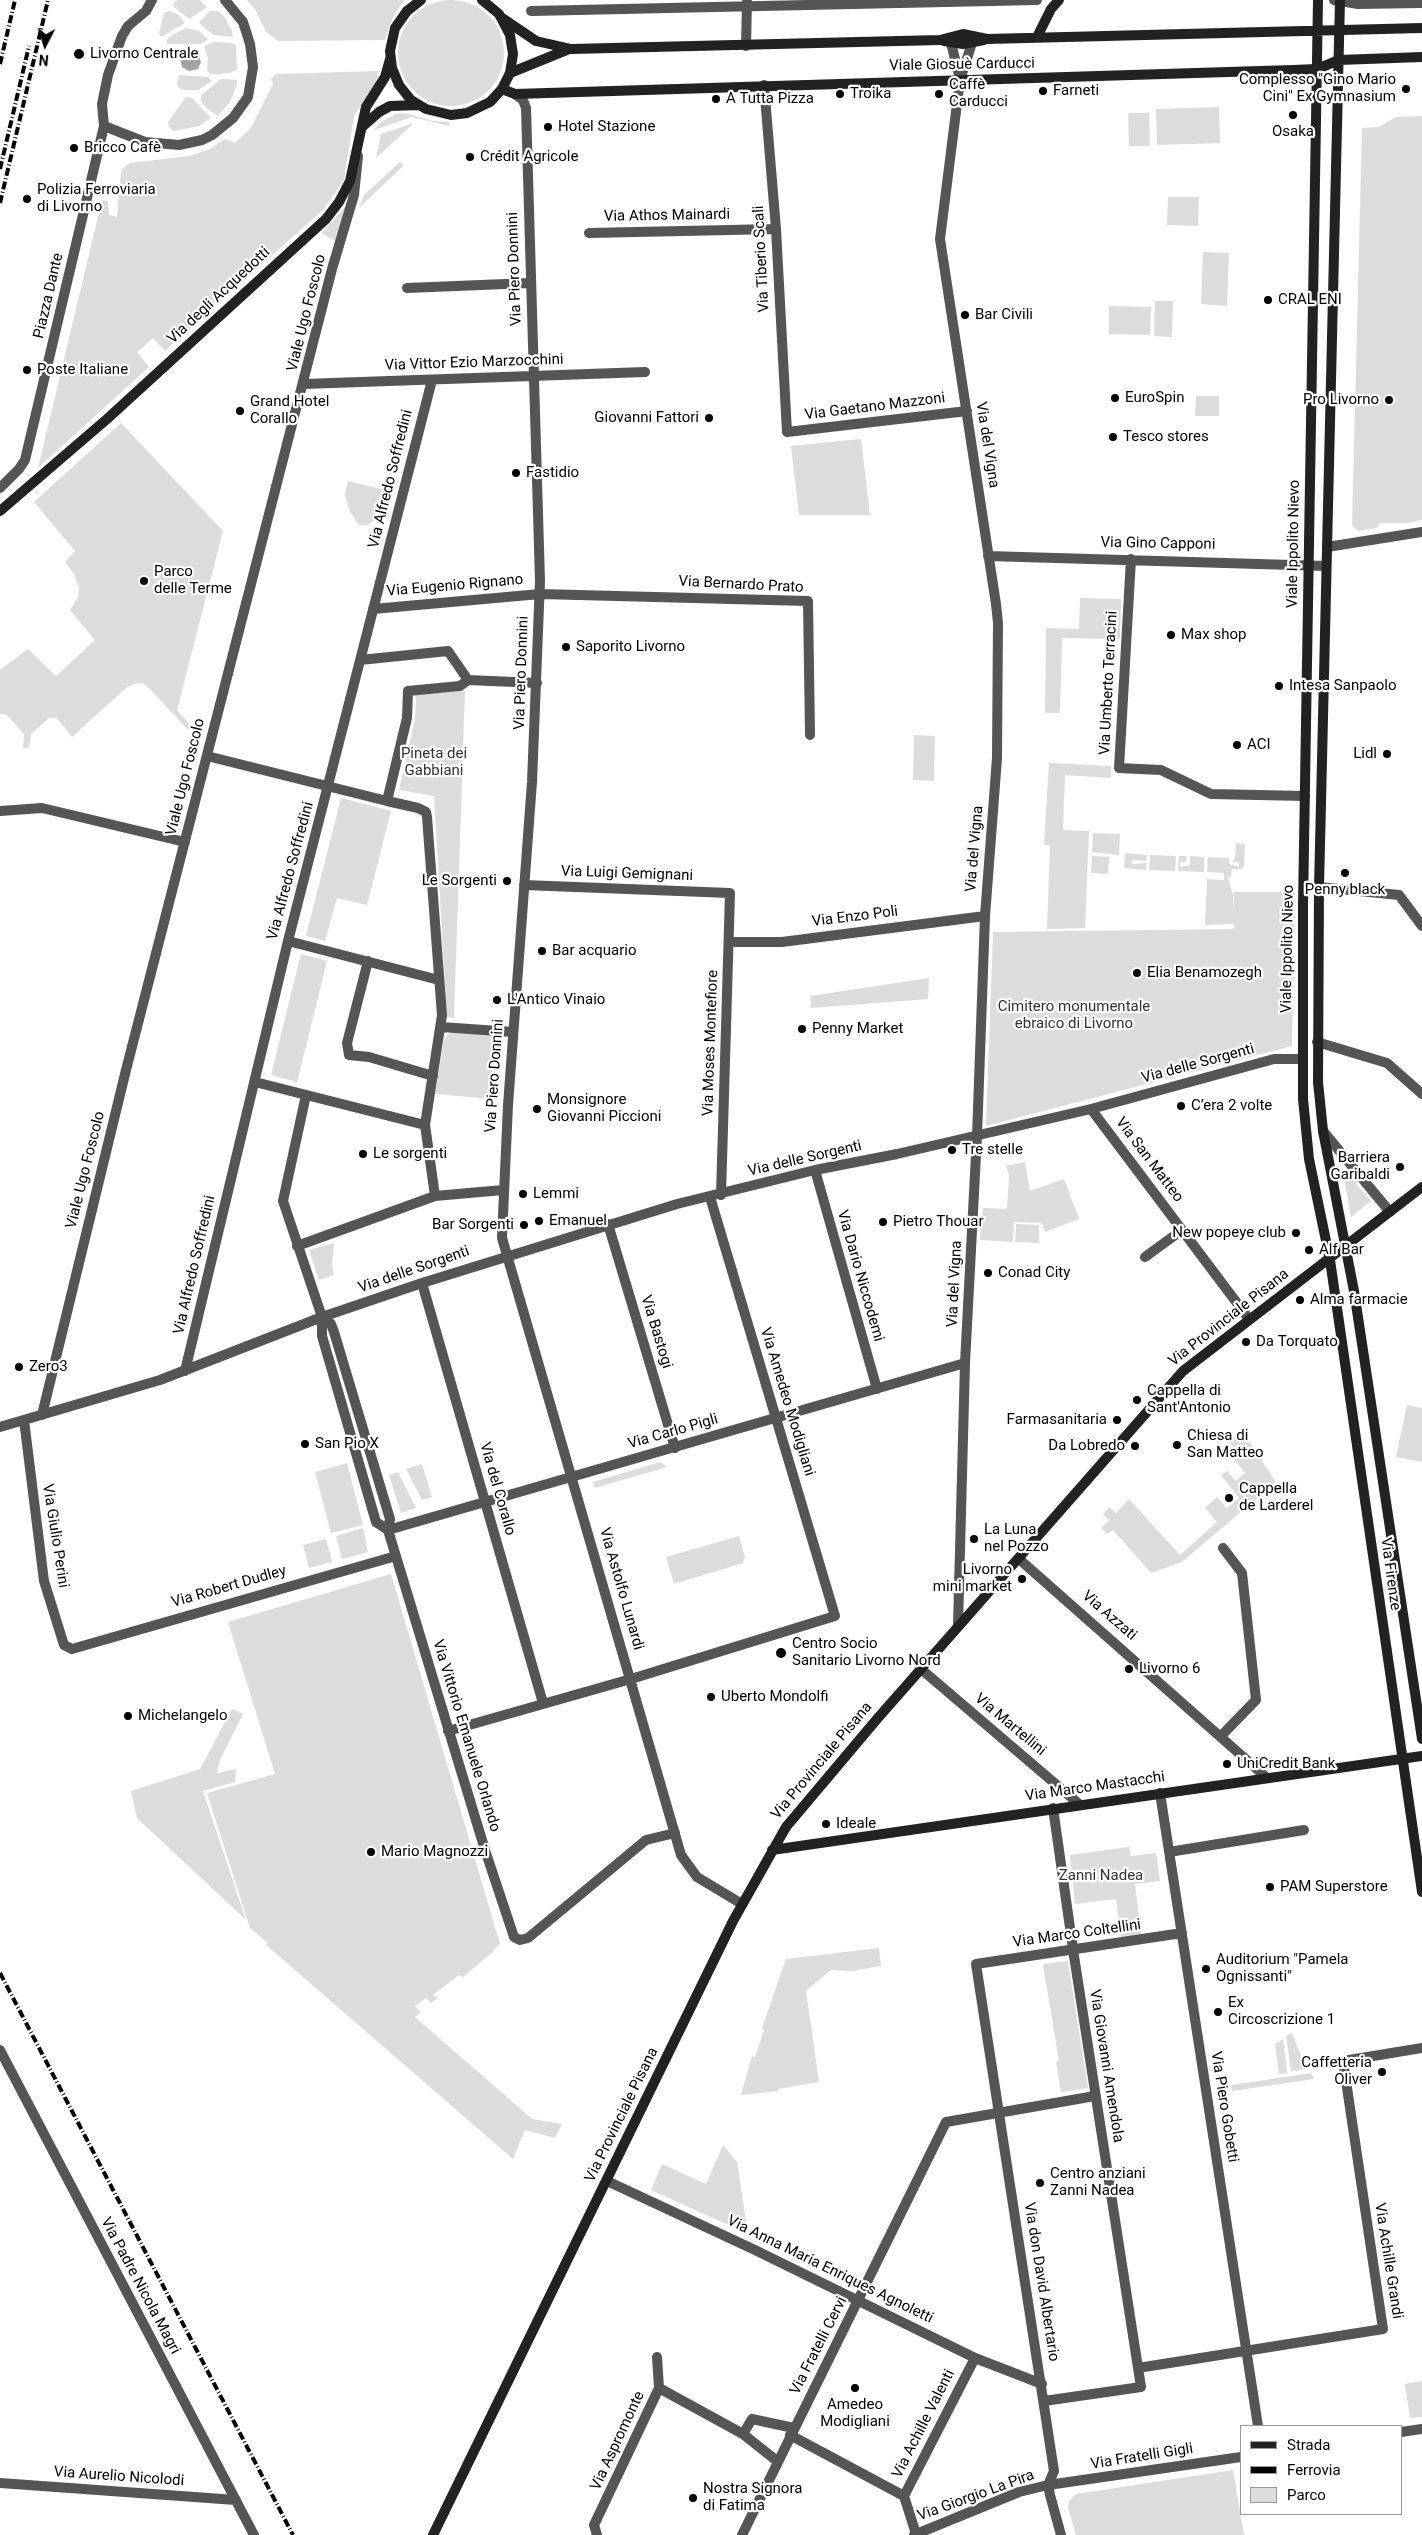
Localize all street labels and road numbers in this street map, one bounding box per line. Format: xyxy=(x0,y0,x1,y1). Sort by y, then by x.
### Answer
street label: Viale Giosuè Carducci xyxy=(889,55,1035,75)
street label: Via Tiberio Scali xyxy=(750,205,774,313)
street label: Via Athos Mainardi xyxy=(604,206,730,226)
street label: Via Piero Donnini xyxy=(504,212,526,326)
street label: Via degli Acquedotti xyxy=(164,244,274,348)
street label: Piazza Dante xyxy=(30,252,68,340)
street label: Viale Ugo Foscolo xyxy=(284,253,330,373)
street label: Via Vittor Ezio Marzocchini xyxy=(384,351,564,375)
street label: Via Gaetano Mazzoni xyxy=(804,389,946,425)
street label: Via del Vigna xyxy=(971,401,1003,489)
street label: Via Alfredo Soffredini xyxy=(365,408,417,550)
street label: Viale Ippolito Nievo xyxy=(1284,480,1304,608)
street label: Via Gino Capponi xyxy=(1100,534,1216,554)
street label: Via Eugenio Rignano xyxy=(386,571,524,601)
street label: Via Bernardo Prato xyxy=(678,573,804,597)
street label: Via Umberto Terracini xyxy=(1096,610,1122,756)
street label: Via Piero Donnini xyxy=(511,616,533,730)
street label: Viale Ugo Foscolo xyxy=(163,717,209,837)
street label: Via Alfredo Soffredini xyxy=(264,800,318,942)
street label: Via del Vigna xyxy=(962,805,988,893)
street label: Via Luigi Gemignani xyxy=(561,863,693,885)
street label: Viale Ippolito Nievo xyxy=(1278,885,1298,1013)
street label: Via Enzo Poli xyxy=(811,903,899,931)
street label: Via Moses Montefiore xyxy=(699,970,723,1116)
street label: Via Piero Donnini xyxy=(482,1019,508,1133)
street label: Via delle Sorgenti xyxy=(1140,1040,1256,1088)
street label: Viale Ugo Foscolo xyxy=(63,1110,109,1230)
street label: Via San Matteo xyxy=(1111,1114,1187,1206)
street label: Via delle Sorgenti xyxy=(746,1137,864,1181)
street label: Via Alfredo Soffredini xyxy=(170,1194,220,1336)
street label: Via Dario Niccodemi xyxy=(833,1208,887,1344)
street label: Via del Vigna xyxy=(944,1240,966,1328)
street label: Via delle Sorgenti xyxy=(356,1243,472,1297)
street label: Via Provinciale Pisana xyxy=(1165,1265,1293,1371)
street label: Via Bastogi xyxy=(636,1293,676,1371)
street label: Via Amedeo Modigliani xyxy=(756,1326,818,1478)
street label: Via Carlo Pigli xyxy=(626,1411,720,1453)
street label: Via del Corallo xyxy=(475,1440,519,1538)
street label: Via Giulio Perini xyxy=(38,1483,72,1589)
street label: Via Astolfo Lunardi xyxy=(595,1526,647,1652)
street label: Via Firenze xyxy=(1376,1536,1404,1612)
street label: Via Robert Dudley xyxy=(170,1562,288,1612)
street label: Via Azzati xyxy=(1078,1587,1140,1645)
street label: Via Vittorio Emanuele Orlando xyxy=(428,1638,504,1834)
street label: Via Martellini xyxy=(971,1690,1049,1760)
street label: Via Provinciale Pisana xyxy=(768,1699,876,1823)
street label: Via Marco Mastacchi xyxy=(1024,1768,1166,1806)
street label: Via Marco Coltellini xyxy=(1012,1916,1142,1952)
street label: Via Giovanni Amendola xyxy=(1085,1988,1127,2144)
street label: Via Provinciale Pisana xyxy=(582,2045,662,2185)
street label: Via Piero Gobetti xyxy=(1206,2050,1242,2164)
street label: Via don David Albertario xyxy=(1020,2201,1062,2363)
street label: Via Achille Grandi xyxy=(1370,2202,1406,2320)
street label: Via Anna Maria Enriques Agnoletti xyxy=(724,2212,936,2328)
street label: Via Padre Nicola Magri xyxy=(96,2214,184,2358)
street label: Via Fratelli Cervi xyxy=(787,2294,851,2398)
street label: Via Achille Valenti xyxy=(889,2367,959,2481)
street label: Via Aspromonte xyxy=(587,2389,649,2493)
street label: Via Fratelli Gigli xyxy=(1090,2440,1194,2474)
street label: Via Aurelio Nicolodi xyxy=(53,2463,185,2491)
street label: Via Giorgio La Pira xyxy=(915,2467,1037,2525)

